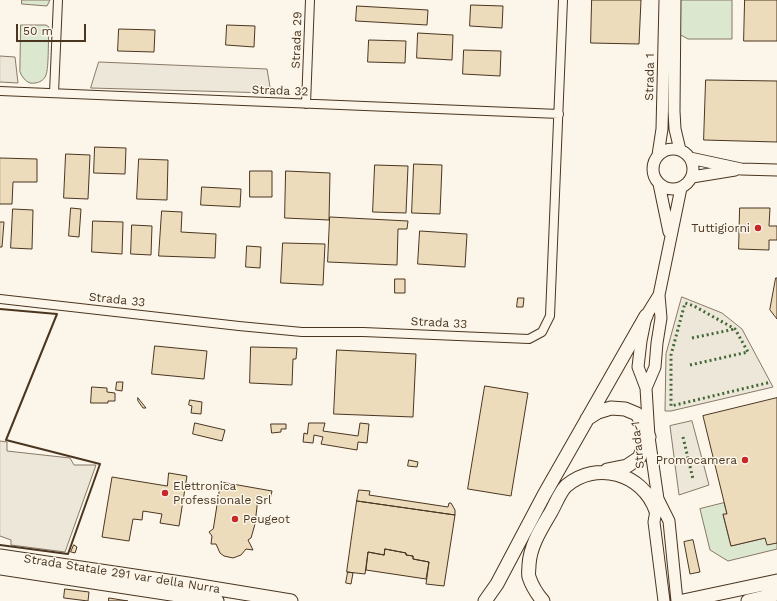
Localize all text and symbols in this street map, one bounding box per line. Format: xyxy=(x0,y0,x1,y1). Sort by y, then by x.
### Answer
street label: Strada 29 xyxy=(289,11,305,69)
scale bar xyxy=(18,16,88,42)
text: 50 m xyxy=(23,24,53,38)
street label: Strada 1 xyxy=(642,53,658,101)
street label: Strada 32 xyxy=(251,83,309,99)
place label: Tuttigiorni xyxy=(691,221,750,235)
marker: Tuttigiorni xyxy=(753,223,763,233)
street label: Strada 33 xyxy=(88,290,146,310)
street label: Strada 33 xyxy=(410,314,468,332)
street label: Strada 1 xyxy=(628,421,648,469)
place label: Promocamera xyxy=(656,453,737,467)
marker: Promocamera xyxy=(740,455,750,465)
place label: Elettronica Professionale Srl xyxy=(173,479,272,507)
marker: Elettronica Professionale Srl xyxy=(160,488,170,498)
place label: Peugeot xyxy=(243,512,290,526)
marker: Peugeot xyxy=(230,514,240,524)
street label: Strada Statale 291 var della Nurra xyxy=(23,551,221,597)

